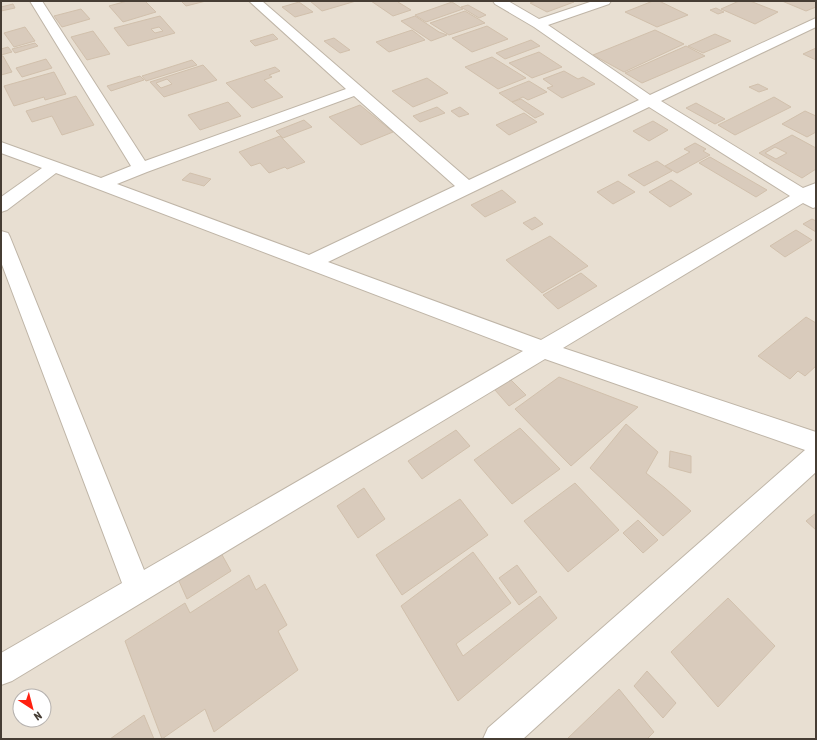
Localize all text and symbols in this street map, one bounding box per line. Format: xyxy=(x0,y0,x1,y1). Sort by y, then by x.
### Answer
north arrow xyxy=(12,688,52,728)
text: N xyxy=(32,709,44,723)

